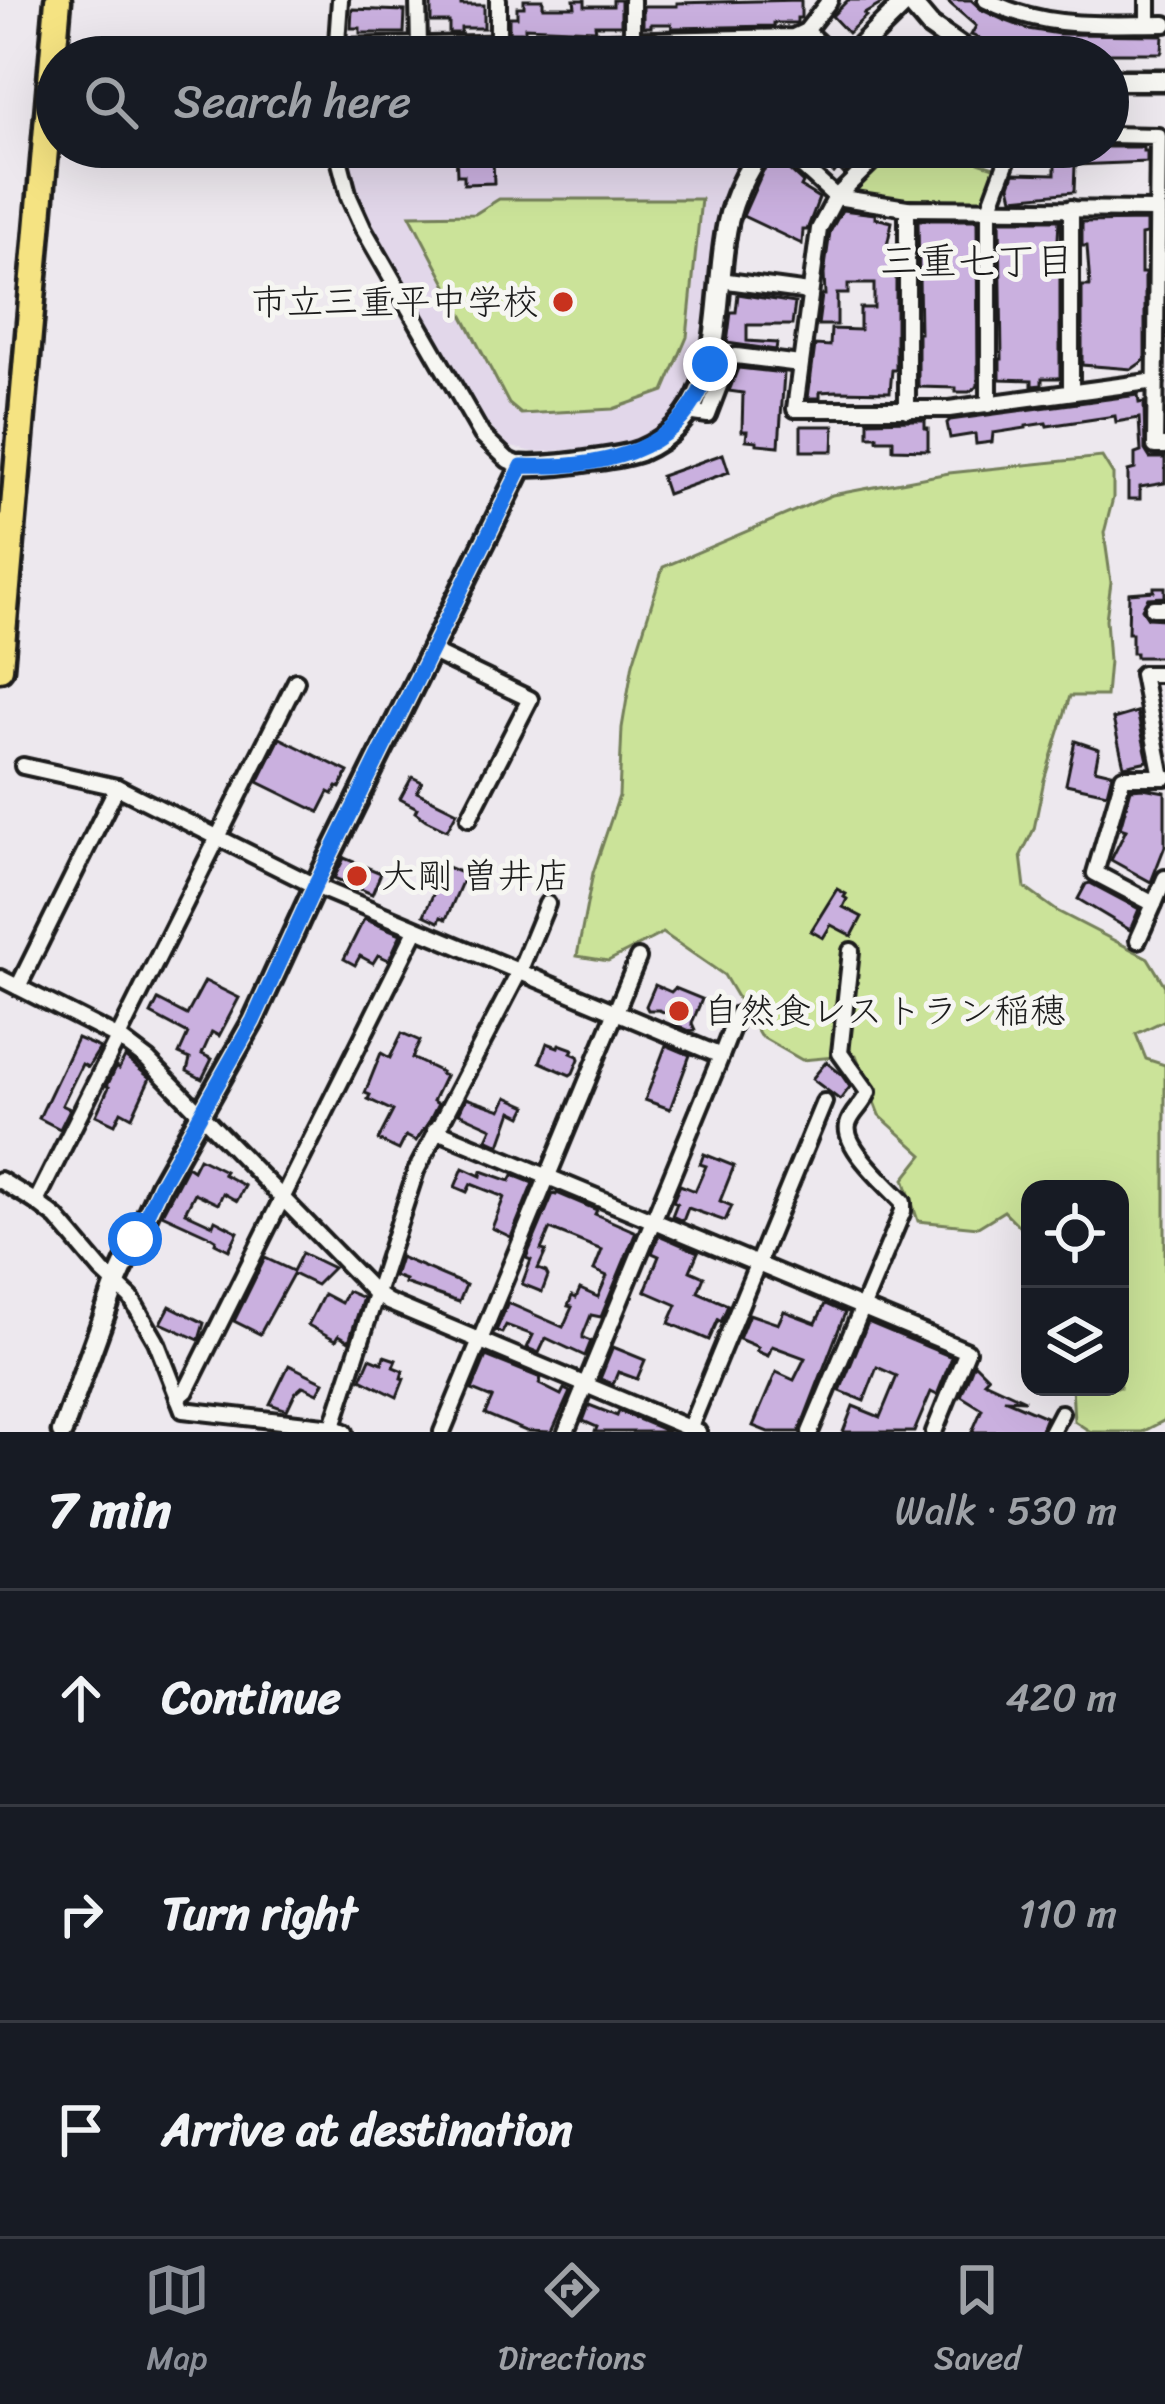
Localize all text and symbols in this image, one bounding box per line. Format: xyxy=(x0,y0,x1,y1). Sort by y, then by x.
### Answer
search box xyxy=(36,36,1129,168)
text: Search here xyxy=(174,62,411,142)
icon: search xyxy=(78,69,144,135)
district label: 三重七丁目 xyxy=(879,226,1075,295)
place label: 市立三重平中学校 xyxy=(251,270,539,334)
marker: 市立三重平中学校 xyxy=(550,289,576,315)
route end xyxy=(683,337,737,391)
place label: 大剛 曽井店 xyxy=(381,844,570,908)
marker: 大剛 曽井店 xyxy=(344,863,370,889)
place label: 自然食レストラン稲穂 xyxy=(703,979,1066,1043)
marker: 自然食レストラン稲穂 xyxy=(666,998,692,1024)
map controls xyxy=(1021,1180,1129,1396)
button: locate xyxy=(1021,1180,1129,1288)
route start xyxy=(108,1212,162,1266)
button: layers xyxy=(1021,1288,1129,1396)
text: 7 min xyxy=(48,1465,171,1555)
text: Walk · 530 m xyxy=(895,1476,1117,1545)
text: Continue xyxy=(162,1658,341,1738)
text: 420 m xyxy=(1005,1663,1117,1732)
icon: ahead xyxy=(48,1665,114,1731)
text: Turn right xyxy=(162,1874,357,1954)
text: 110 m xyxy=(1019,1879,1117,1948)
icon: right xyxy=(48,1881,114,1947)
text: Arrive at destination xyxy=(162,2090,572,2170)
icon: arrive xyxy=(48,2097,114,2163)
tab: Map xyxy=(144,2257,210,2387)
tab: Directions xyxy=(498,2257,646,2387)
tab: Saved xyxy=(934,2257,1021,2387)

